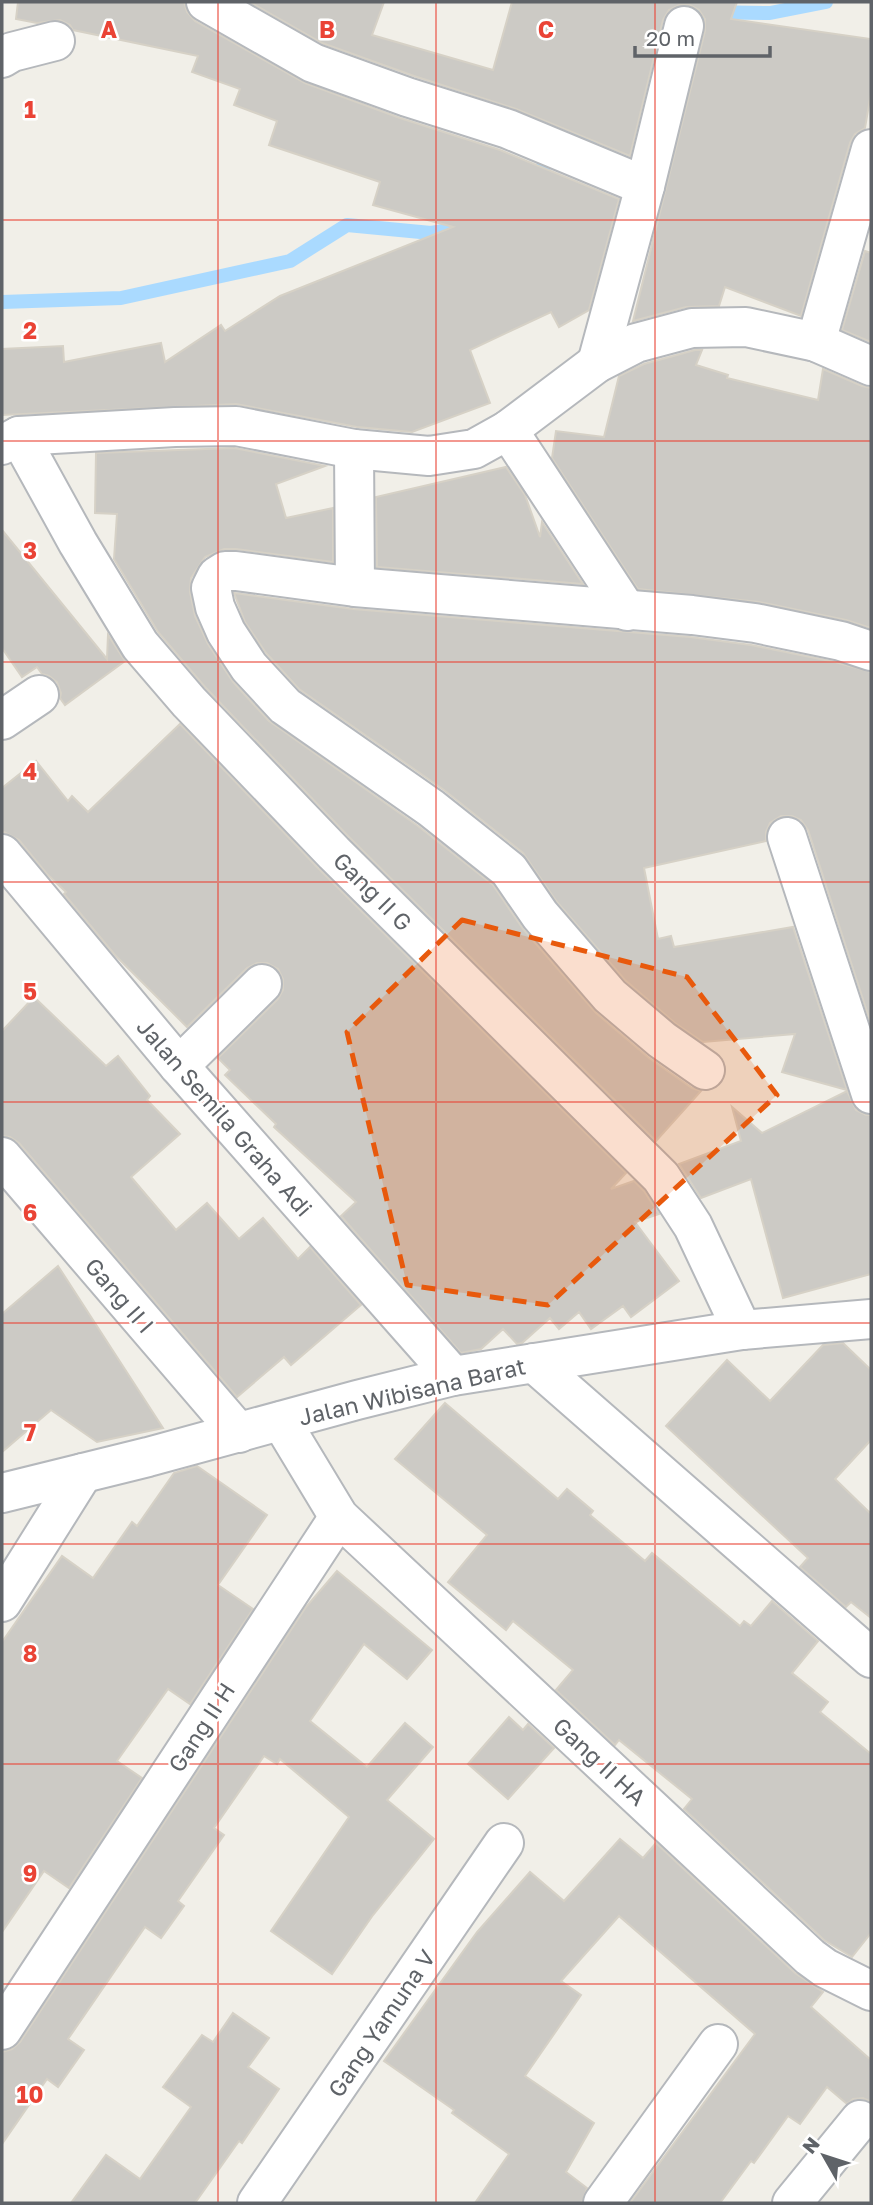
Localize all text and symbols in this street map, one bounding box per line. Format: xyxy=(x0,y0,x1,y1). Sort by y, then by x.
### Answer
scale bar xyxy=(635,14,770,58)
text: A xyxy=(101,15,118,43)
text: B xyxy=(319,15,335,43)
text: C xyxy=(538,15,554,43)
text: 20 m xyxy=(646,25,695,51)
text: 1 xyxy=(24,95,36,123)
text: 2 xyxy=(23,316,37,344)
text: 3 xyxy=(23,536,37,564)
text: 4 xyxy=(23,757,37,785)
street label: Gang II G xyxy=(328,846,418,936)
text: 5 xyxy=(23,977,37,1005)
street label: Jalan Semila Graha Adi xyxy=(131,1012,319,1222)
text: 6 xyxy=(23,1198,37,1226)
street label: Gang II I xyxy=(80,1252,160,1338)
street label: Jalan Wibisana Barat xyxy=(296,1351,528,1431)
text: 7 xyxy=(24,1418,36,1446)
text: 8 xyxy=(23,1639,37,1667)
street label: Gang II H xyxy=(162,1677,240,1777)
street label: Gang II HA xyxy=(548,1711,652,1811)
text: 9 xyxy=(23,1859,37,1887)
street label: Gang Yamuna V xyxy=(321,1944,441,2102)
text: 10 xyxy=(17,2080,43,2108)
north arrow xyxy=(789,2121,859,2191)
text: N xyxy=(797,2132,824,2158)

